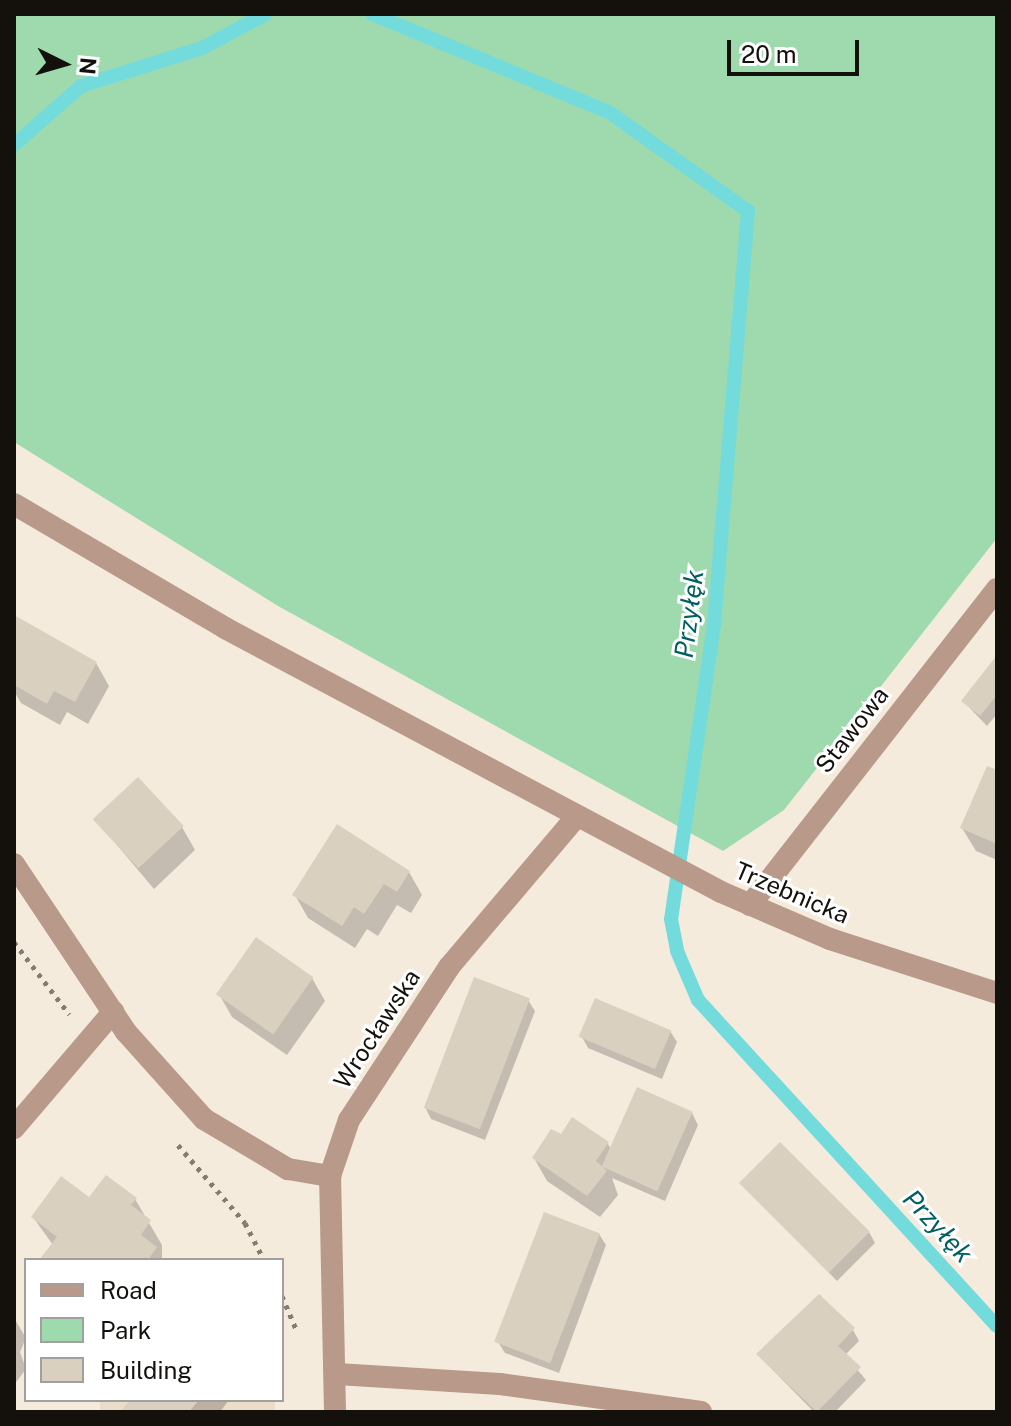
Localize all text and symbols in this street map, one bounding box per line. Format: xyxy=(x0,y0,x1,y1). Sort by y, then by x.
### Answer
north arrow xyxy=(24,24,104,104)
scale bar xyxy=(731,24,863,74)
text: 20 m xyxy=(741,40,797,68)
text: N xyxy=(74,56,102,76)
water label: Przyłęk xyxy=(668,568,710,660)
street label: Stawowa xyxy=(809,681,895,779)
street label: Trzebnicka xyxy=(730,856,854,930)
street label: Wrocławska xyxy=(328,964,426,1094)
water label: Przyłęk xyxy=(897,1183,979,1269)
legend xyxy=(24,1258,284,1402)
text: Road xyxy=(100,1276,157,1304)
text: Park xyxy=(100,1316,151,1344)
text: Building xyxy=(100,1356,192,1384)

